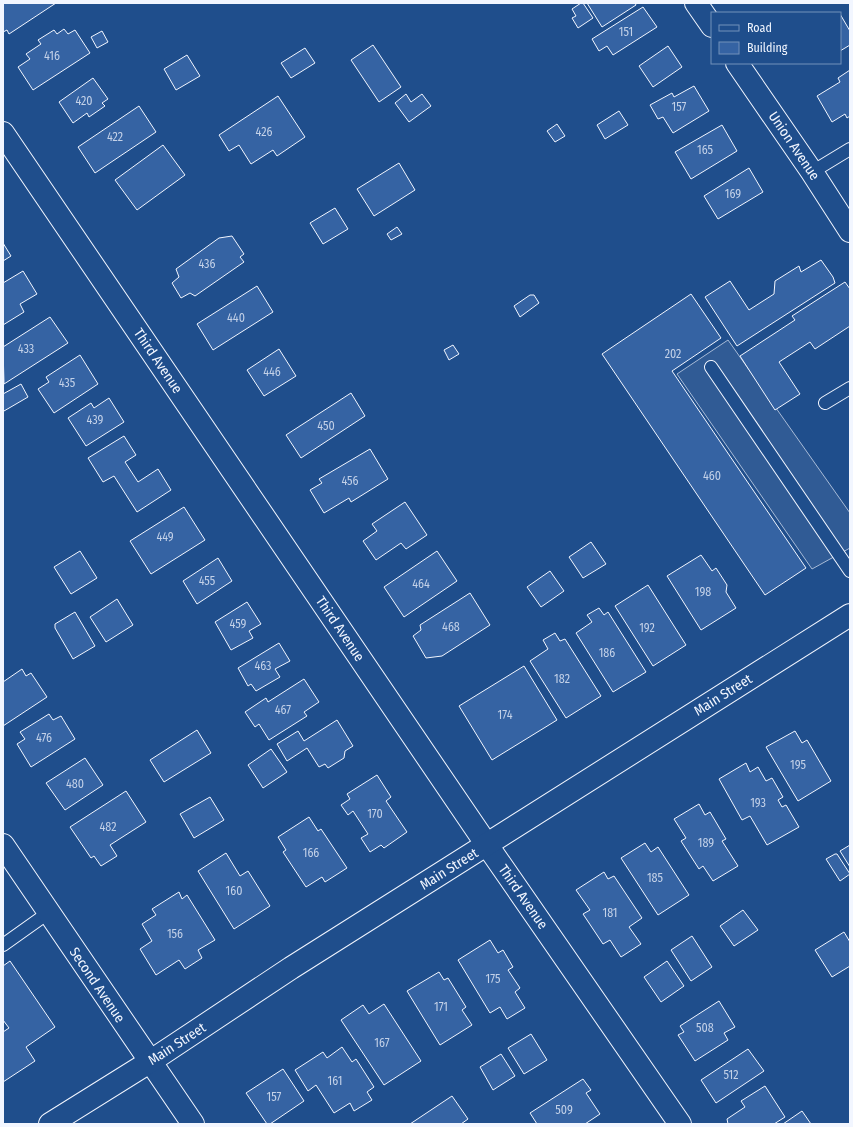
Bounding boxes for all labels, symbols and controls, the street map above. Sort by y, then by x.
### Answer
legend [711,12,841,64]
text: Road [747,21,772,35]
house number: 151 [619,25,633,39]
text: Building [747,41,788,55]
house number: 416 [44,49,60,63]
house number: 420 [75,94,93,108]
house number: 157 [672,100,687,114]
street label: Union Avenue [765,108,823,184]
house number: 426 [256,125,272,139]
house number: 422 [107,130,123,144]
house number: 165 [697,143,714,157]
house number: 169 [725,187,741,201]
house number: 436 [198,257,216,271]
house number: 440 [227,311,245,325]
street label: Third Avenue [130,325,186,397]
house number: 433 [18,342,34,356]
house number: 202 [665,347,681,361]
house number: 446 [263,365,281,379]
house number: 435 [59,376,76,390]
house number: 439 [87,413,104,427]
house number: 450 [317,419,335,433]
house number: 460 [703,469,721,483]
house number: 456 [341,474,359,488]
house number: 449 [156,530,174,544]
house number: 455 [199,574,216,588]
house number: 464 [412,577,430,591]
house number: 198 [695,585,711,599]
street label: Third Avenue [312,593,368,665]
house number: 459 [230,617,247,631]
house number: 468 [442,620,460,634]
house number: 192 [639,621,655,635]
house number: 186 [599,646,615,660]
house number: 463 [254,659,272,673]
street label: Main Street [691,670,756,720]
house number: 182 [554,672,570,686]
house number: 467 [275,703,291,717]
house number: 174 [498,708,513,722]
house number: 476 [36,731,52,745]
house number: 195 [790,758,806,772]
house number: 480 [66,777,84,791]
house number: 193 [750,796,766,810]
house number: 170 [367,807,383,821]
house number: 482 [99,820,117,834]
house number: 189 [698,836,714,850]
street label: Main Street [417,844,482,894]
house number: 166 [303,846,319,860]
street label: Third Avenue [495,862,551,933]
house number: 185 [647,871,664,885]
house number: 160 [226,884,242,898]
house number: 181 [602,906,618,920]
house number: 156 [167,927,183,941]
street label: Second Avenue [66,944,128,1026]
house number: 175 [486,972,501,986]
house number: 171 [434,1000,448,1014]
street label: Main Street [145,1019,209,1069]
house number: 508 [696,1021,714,1035]
house number: 167 [374,1036,390,1050]
house number: 512 [724,1068,738,1082]
house number: 161 [328,1074,342,1088]
house number: 157 [267,1090,282,1104]
house number: 509 [555,1103,573,1117]

